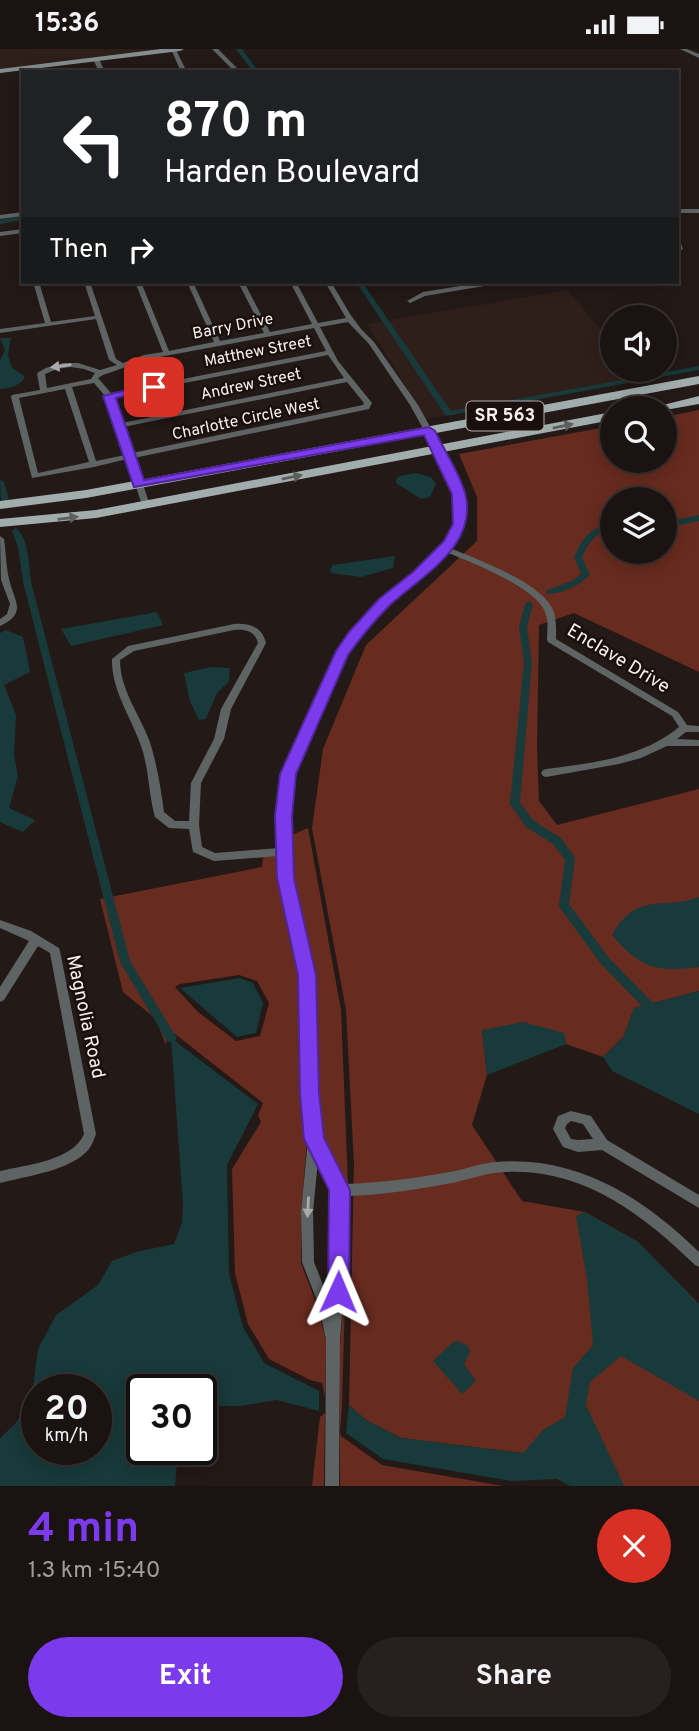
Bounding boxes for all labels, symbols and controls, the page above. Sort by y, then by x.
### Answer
text: 15:36 [35,8,99,41]
text: 870 m [164,93,308,155]
icon: left [49,98,140,189]
text: Harden Boulevard [164,154,420,194]
icon: right [122,231,160,269]
text: Then [49,234,108,267]
map controls [600,305,677,564]
button: sound [600,305,677,382]
street label: Barry Drive [191,309,275,345]
street label: Matthew Street [203,332,313,372]
pin [124,357,184,417]
one-way arrow [50,361,72,372]
street label: Andrew Street [199,365,303,405]
icon: arrive [135,368,173,406]
street label: Charlotte Circle West [170,395,322,445]
button: search [600,396,677,473]
road number: SR 563 [466,401,544,431]
one-way arrow [553,420,575,431]
one-way arrow [281,471,303,482]
button: layers [600,487,677,564]
one-way arrow [57,512,79,523]
street label: Enclave Drive [562,619,674,699]
street label: Magnolia Road [60,953,110,1081]
one-way arrow [302,1196,313,1218]
position arrow [301,1255,375,1329]
speed limit sign: 30 [126,1374,217,1465]
text: 20 [44,1388,89,1432]
text: km/h [45,1425,88,1448]
text: 4 min [28,1504,139,1557]
button: close [597,1509,671,1583]
text: 1.3 km · 15:40 [28,1557,161,1586]
button: Exit [28,1637,343,1717]
button: Share [357,1637,671,1717]

